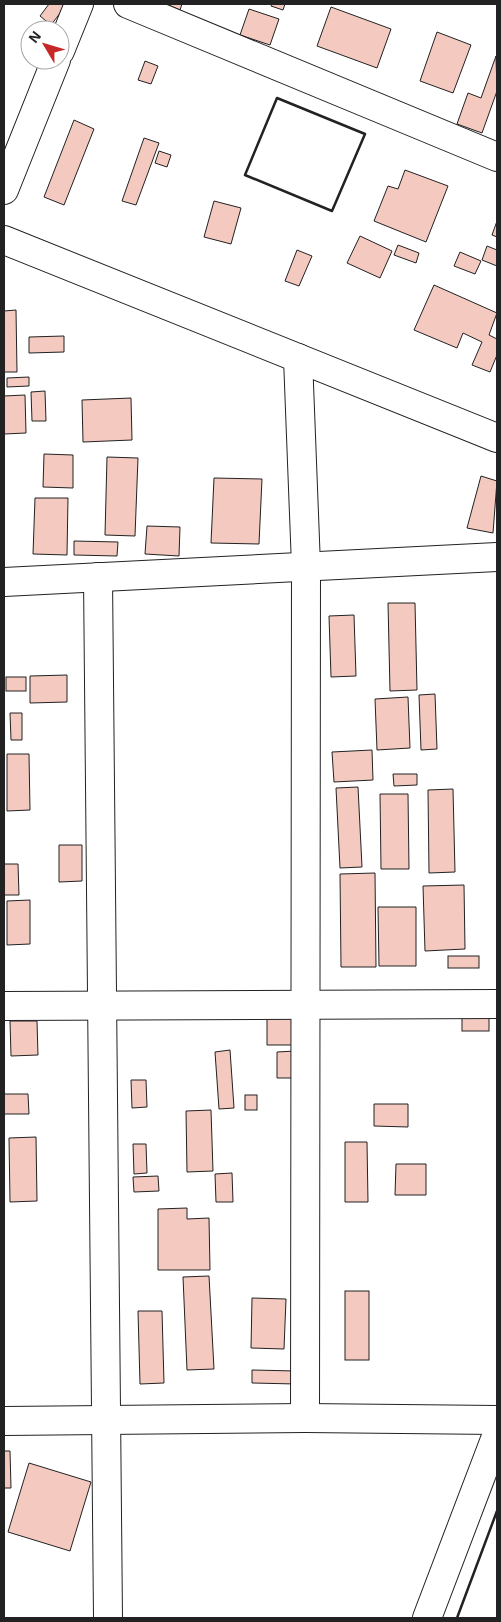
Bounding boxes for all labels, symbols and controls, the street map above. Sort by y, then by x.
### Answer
north arrow [20,20,70,70]
text: N [25,28,44,46]

